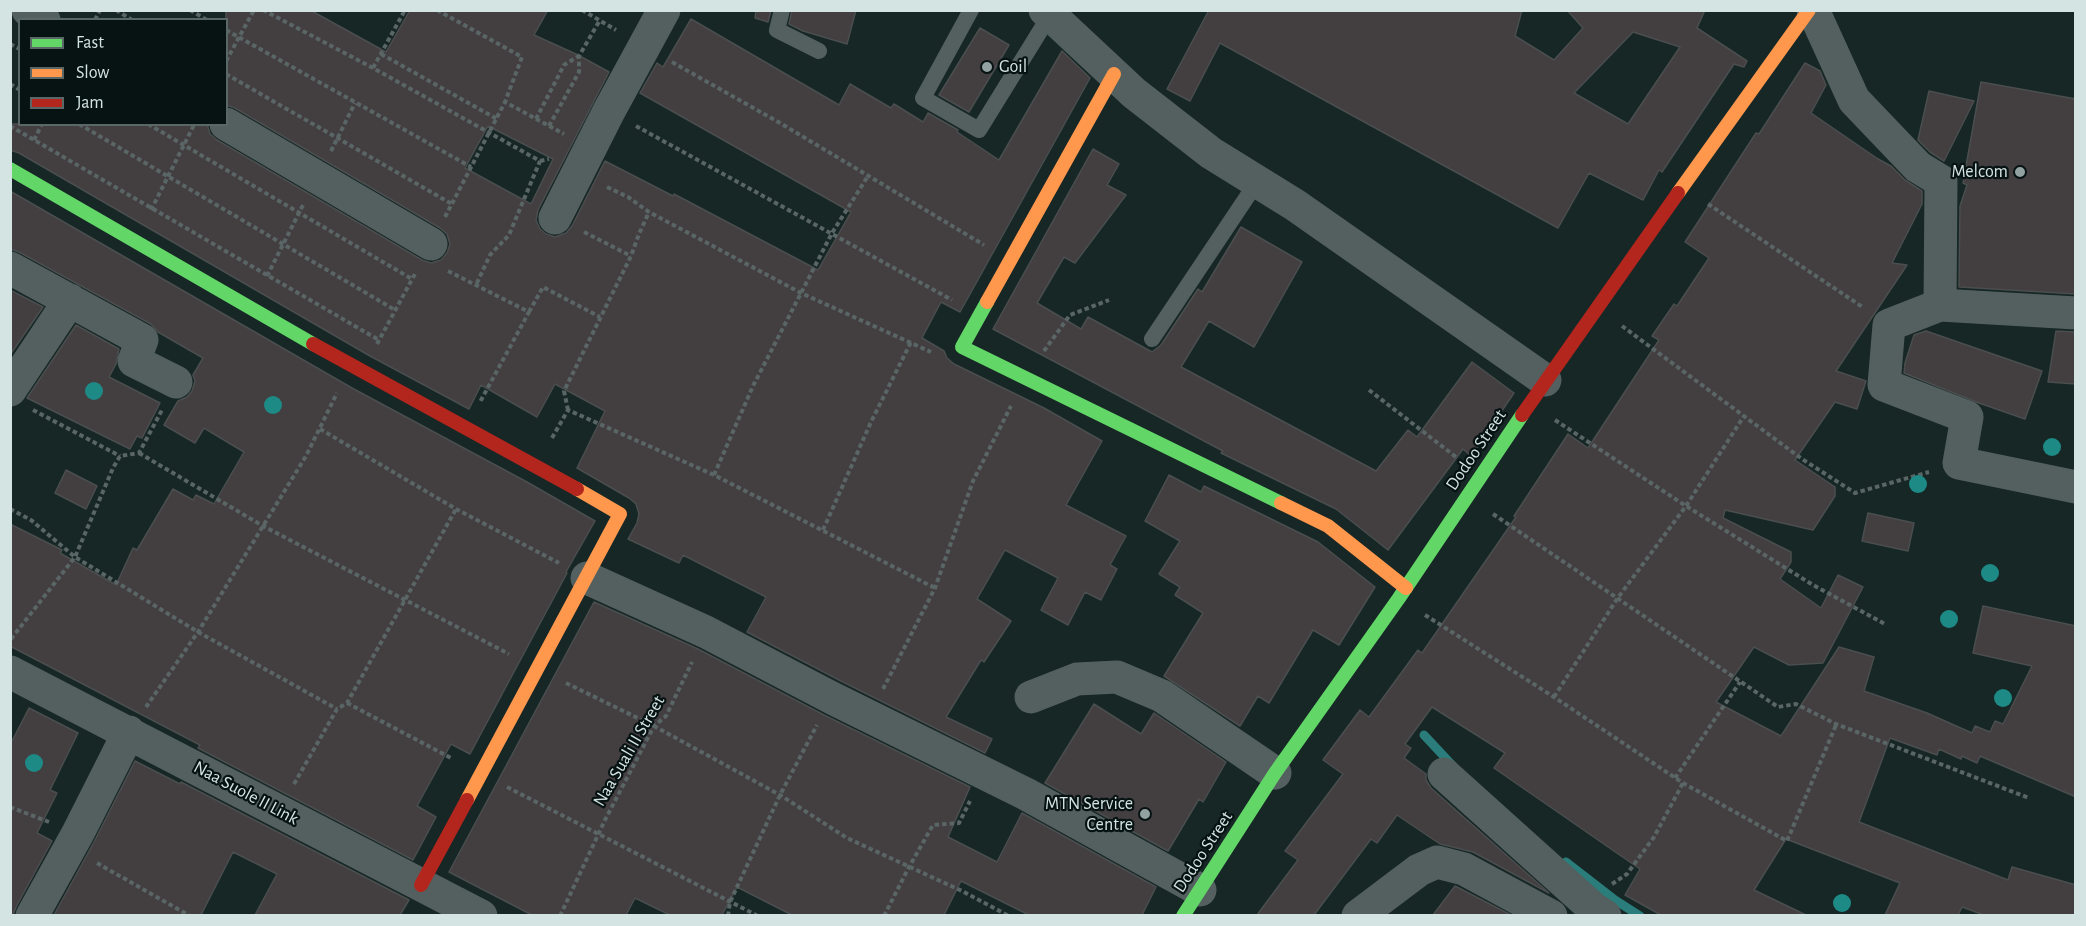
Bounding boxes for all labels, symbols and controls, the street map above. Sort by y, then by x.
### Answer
legend [18,18,228,126]
text: Fast [76,34,104,52]
place label: Goil [999,56,1027,78]
marker: Goil [980,60,994,74]
text: Slow [76,64,109,82]
text: Jam [76,94,104,112]
place label: Melcom [1951,161,2008,183]
marker: Melcom [2013,165,2027,179]
street label: Dodoo Street [1441,405,1511,495]
street label: Naa Suali II Street [589,692,669,810]
street label: Naa Suole II Link [190,756,302,830]
place label: MTN Service Centre [1045,793,1133,836]
marker: MTN Service Centre [1138,807,1152,821]
street label: Dodoo Street [1169,807,1237,897]

